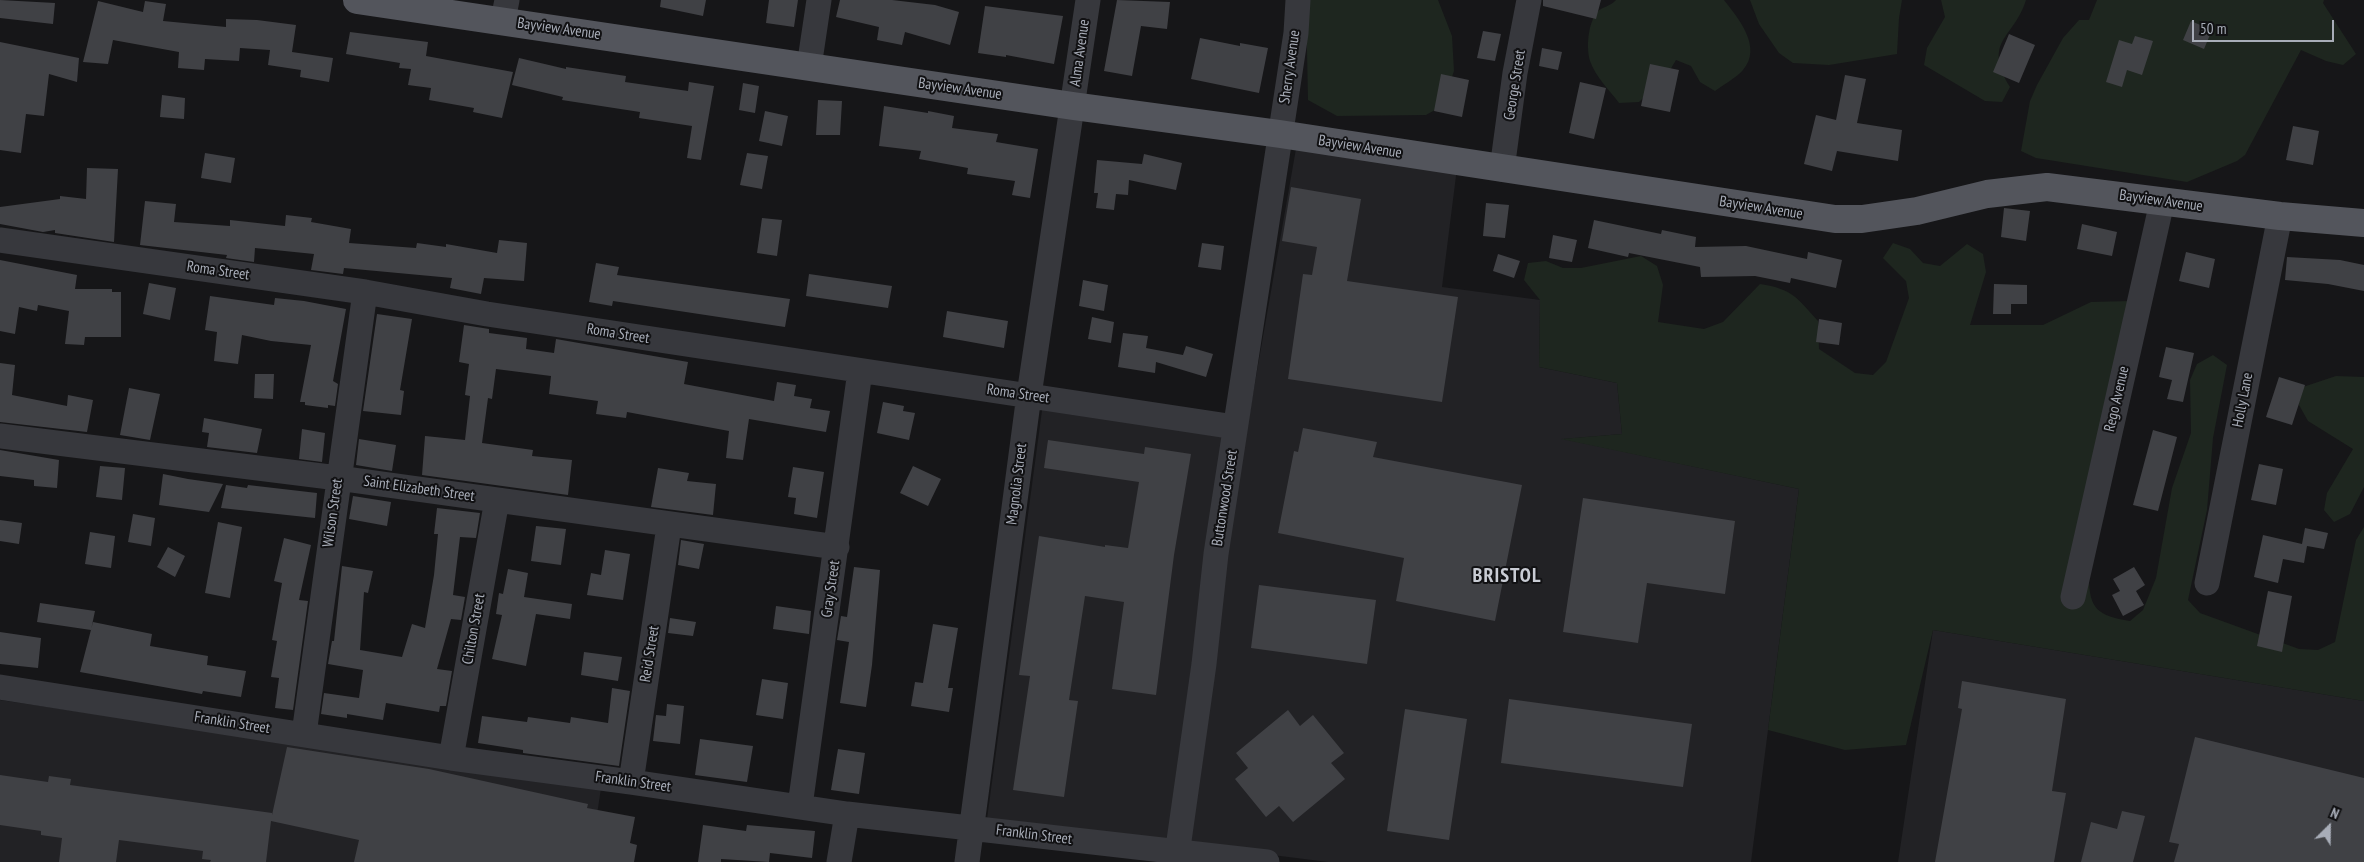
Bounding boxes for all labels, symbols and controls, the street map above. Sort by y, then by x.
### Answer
scale bar [2194,10,2336,42]
street label: Bayview Avenue [516,14,602,44]
street label: Alma Avenue [1066,18,1094,88]
text: 50 m [2200,19,2226,38]
street label: Sherry Avenue [1276,29,1304,105]
street label: George Street [1501,49,1529,121]
street label: Bayview Avenue [917,74,1003,104]
street label: Bayview Avenue [1317,132,1403,162]
street label: Bayview Avenue [2118,186,2204,216]
street label: Bayview Avenue [1718,193,1804,223]
street label: Roma Street [186,258,250,284]
street label: Roma Street [585,320,651,348]
street label: Rego Avenue [2101,364,2133,434]
street label: Holly Lane [2229,371,2257,429]
street label: Roma Street [986,381,1050,407]
street label: Magnolia Street [1003,442,1031,526]
street label: Buttonwood Street [1209,449,1241,547]
street label: Saint Elizabeth Street [362,472,476,506]
street label: Wilson Street [319,477,347,549]
street label: Gray Street [818,559,844,619]
district label: BRISTOL [1472,564,1542,588]
street label: Chilton Street [459,592,489,666]
street label: Reid Street [637,625,663,683]
street label: Franklin Street [193,708,271,738]
street label: Franklin Street [594,768,672,796]
north arrow [2304,802,2354,852]
text: N [2328,803,2342,823]
street label: Franklin Street [995,821,1073,849]

